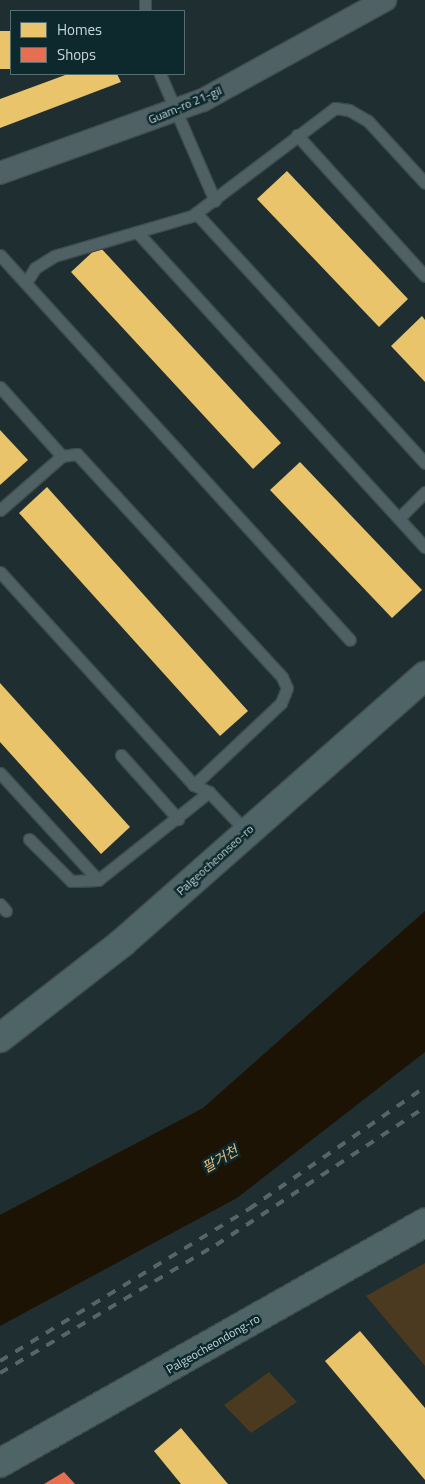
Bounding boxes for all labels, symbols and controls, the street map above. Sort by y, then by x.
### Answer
legend [10,10,185,75]
text: Homes [57,18,102,41]
text: Shops [57,43,96,66]
street label: Guam-ro 21-gil [146,83,224,127]
street label: Palgeocheonseo-ro [174,822,256,898]
water label: 팔거천 [199,1142,241,1176]
street label: Palgeocheondong-ro [164,1311,262,1377]

